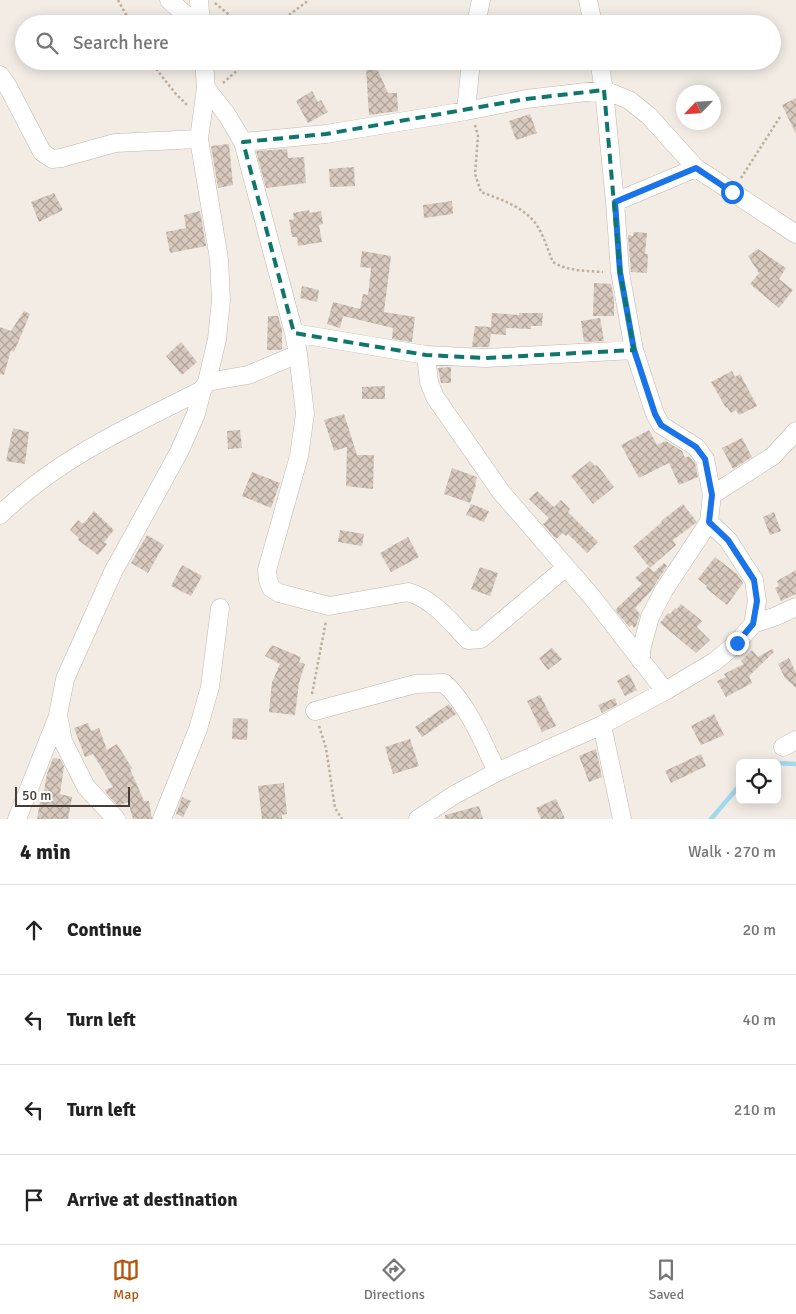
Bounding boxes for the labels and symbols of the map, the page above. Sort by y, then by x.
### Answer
north arrow [676,85,721,130]
route start [721,181,744,204]
route end [726,632,749,655]
scale bar [15,784,130,807]

